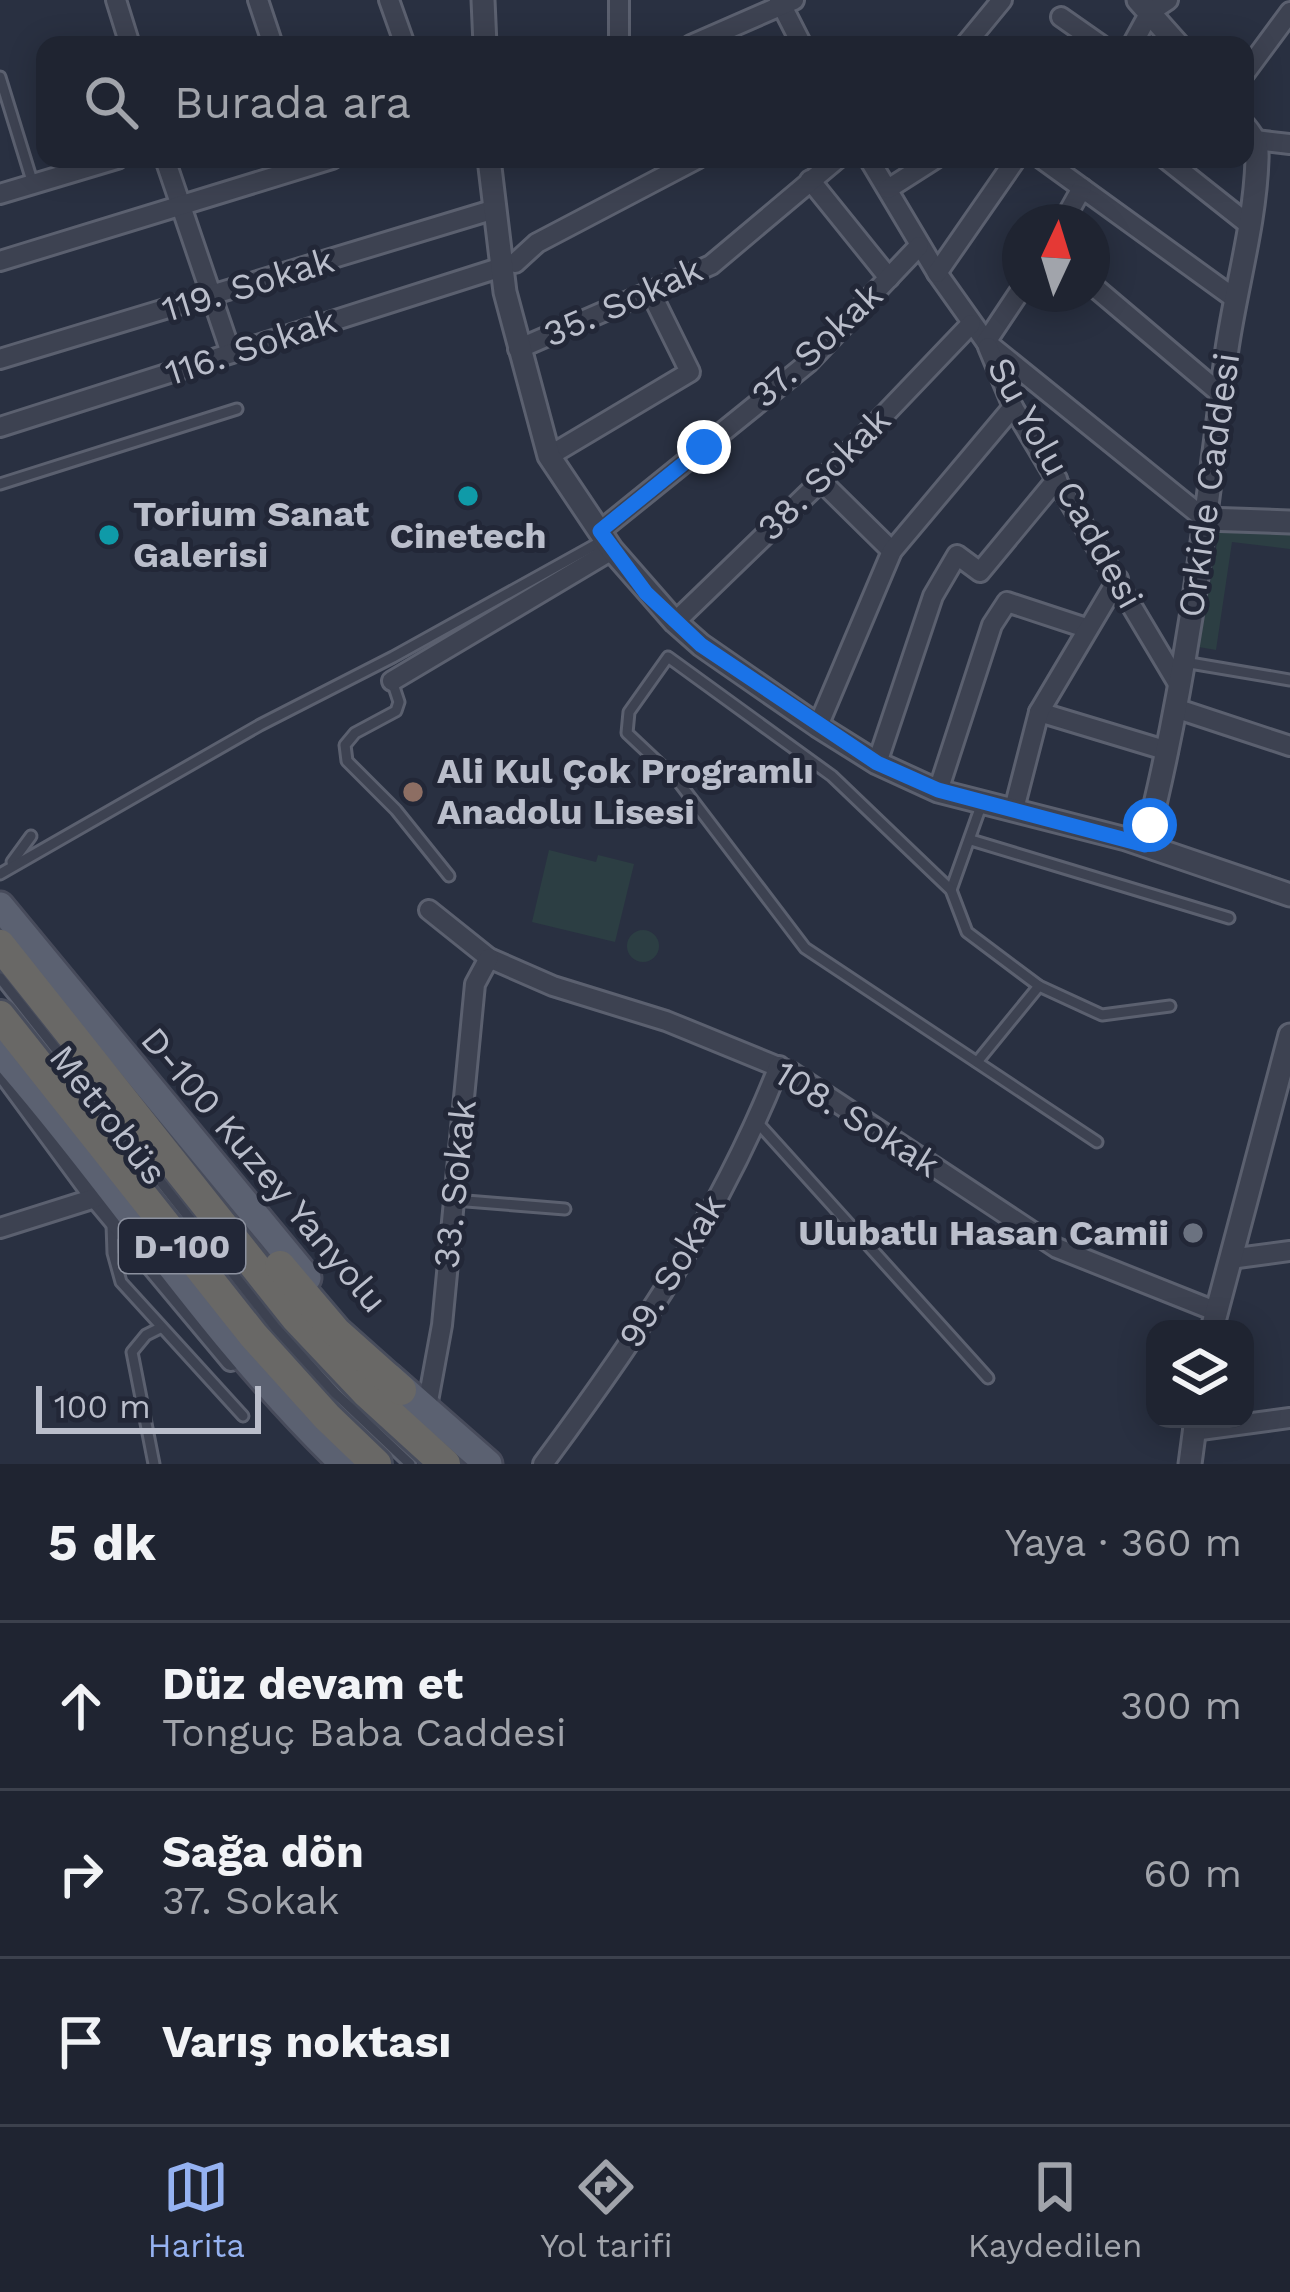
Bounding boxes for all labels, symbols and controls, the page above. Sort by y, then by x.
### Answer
search box [36,36,1254,168]
icon: search [78,69,144,135]
text: Burada ara [174,76,411,129]
north arrow [1002,204,1110,312]
street label: 119. Sokak [157,239,339,331]
street label: 35. Sokak [537,248,709,356]
street label: 37. Sokak [743,274,891,416]
street label: 116. Sokak [160,300,342,394]
street label: Su Yolu Caddesi [979,350,1151,616]
street label: Orkide Caddesi [1170,350,1248,620]
street label: 38. Sokak [749,399,899,549]
route end [677,420,731,474]
marker: Cinetech [455,483,481,509]
place label: Torium Sanat Galerisi [133,493,370,576]
place label: Cinetech [389,515,547,557]
marker: Torium Sanat Galerisi [96,522,122,548]
place label: Ali Kul Çok Programlı Anadolu Lisesi [437,750,814,833]
marker: Ali Kul Çok Programlı Anadolu Lisesi [400,779,426,805]
route start [1123,798,1177,852]
street label: D-100 Kuzey Yanyolu [131,1018,397,1322]
street label: Metrobüs [41,1037,175,1193]
street label: 108. Sokak [767,1052,947,1186]
street label: 33. Sokak [425,1098,485,1270]
street label: 99. Sokak [610,1187,734,1355]
place label: Ulubatlı Hasan Camii [798,1212,1169,1254]
road number: D-100 [119,1219,245,1273]
marker: Ulubatlı Hasan Camii [1180,1220,1206,1246]
map controls [1146,1320,1254,1428]
button: layers [1146,1320,1254,1428]
scale bar [36,1380,261,1433]
text: 100 m [54,1387,151,1426]
text: 5 dk [48,1513,156,1572]
text: Yaya · 360 m [1005,1520,1242,1565]
text: Düz devam et [162,1657,463,1710]
icon: ahead [48,1673,114,1739]
text: 300 m [1120,1683,1242,1728]
text: Tonguç Baba Caddesi [162,1710,566,1755]
text: Sağa dön [162,1825,364,1878]
icon: right [48,1841,114,1907]
text: 60 m [1144,1851,1242,1896]
text: 37. Sokak [162,1878,339,1923]
icon: arrive [48,2009,114,2075]
text: Varış noktası [162,2015,451,2068]
tab: Harita [148,2154,245,2265]
tab: Yol tarifi [540,2154,673,2265]
tab: Kaydedilen [968,2154,1142,2265]

